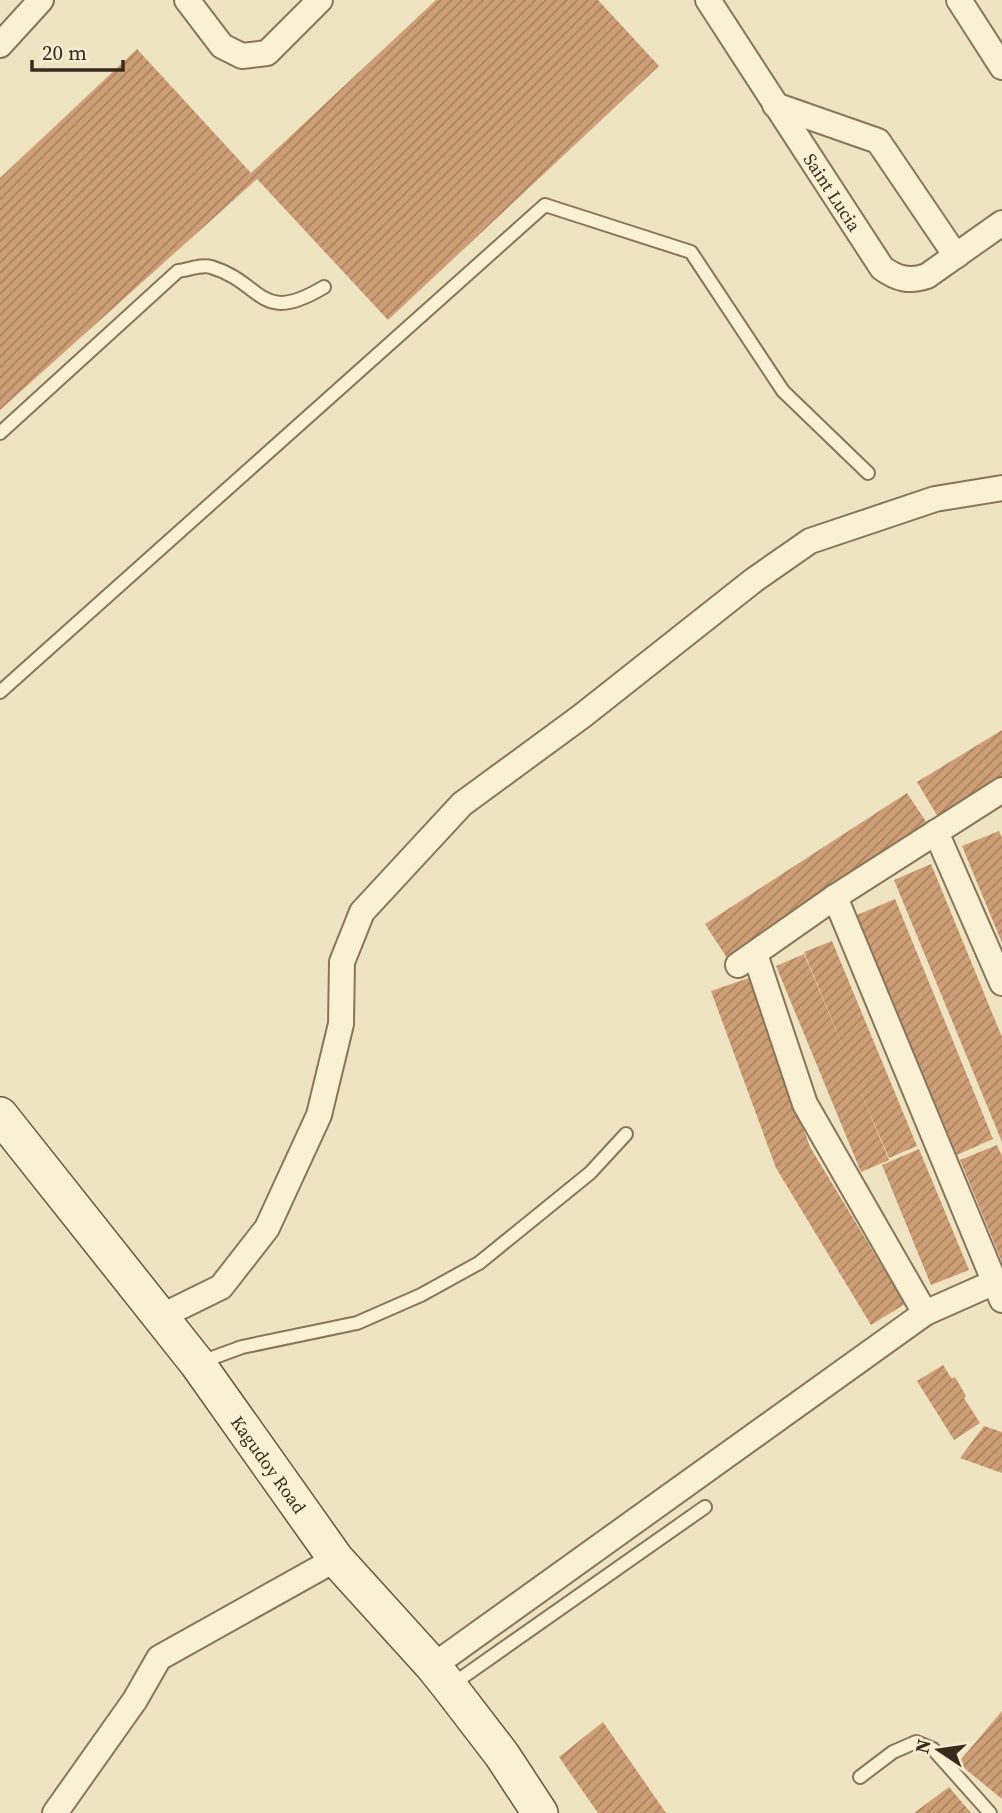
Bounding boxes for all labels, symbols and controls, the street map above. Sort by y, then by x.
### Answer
scale bar [32,28,122,72]
text: 20 m [42,38,87,67]
street label: Saint Lucia [798,148,868,237]
street label: Kagudoy Road [226,1410,312,1518]
north arrow [904,1715,974,1785]
text: N [908,1736,937,1756]

